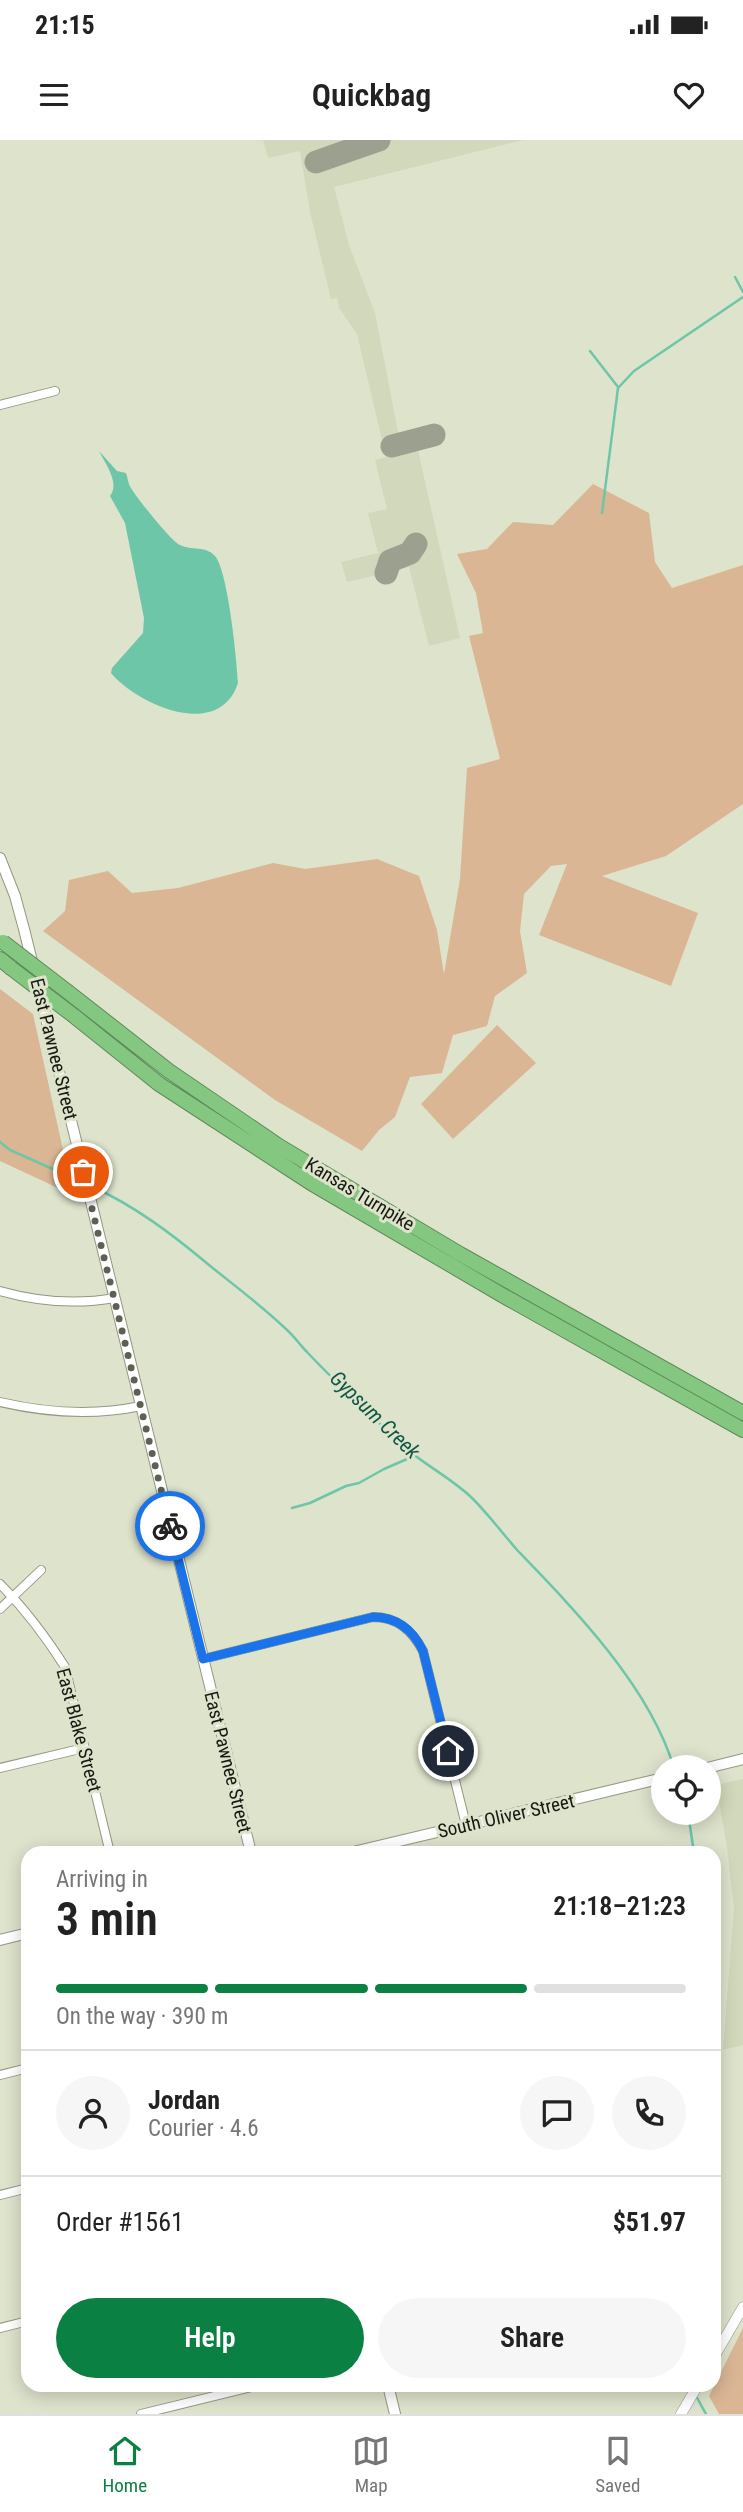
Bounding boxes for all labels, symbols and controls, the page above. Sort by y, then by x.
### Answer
text: 21:15 [35,10,95,40]
icon: menu [35,76,73,114]
text: Quickbag [312,76,431,114]
icon: heart [670,76,708,114]
street label: East Pawnee Street [25,976,83,1122]
pin [53,1142,113,1202]
street label: Kansas Turnpike [301,1152,419,1236]
icon: bag [64,1153,102,1191]
water label: Gypsum Creek [325,1366,426,1464]
courier [135,1491,205,1561]
icon: bike [151,1507,189,1545]
street label: East Blake Street [51,1666,107,1794]
street label: East Pawnee Street [199,1689,257,1835]
pin [418,1721,478,1781]
icon: home [429,1732,467,1770]
map controls [651,1755,721,1825]
button: locate [651,1755,721,1825]
street label: South Oliver Street [435,1789,577,1843]
text: Arriving in [56,1866,148,1893]
text: 21:18–21:23 [553,1891,686,1921]
text: 3 min [56,1892,158,1946]
text: On the way · 390 m [56,2003,228,2030]
button: person [56,2076,130,2150]
button: chat [520,2076,594,2150]
button: phone [612,2076,686,2150]
text: Jordan [148,2085,220,2115]
text: Courier · 4.6 [148,2115,259,2142]
text: Order #1561 [56,2207,184,2237]
text: $51.97 [613,2207,686,2237]
button: Help [56,2298,364,2378]
button: Share [378,2298,686,2378]
tab: Home [103,2432,147,2497]
tab: Map [352,2432,390,2497]
tab: Saved [595,2432,640,2497]

